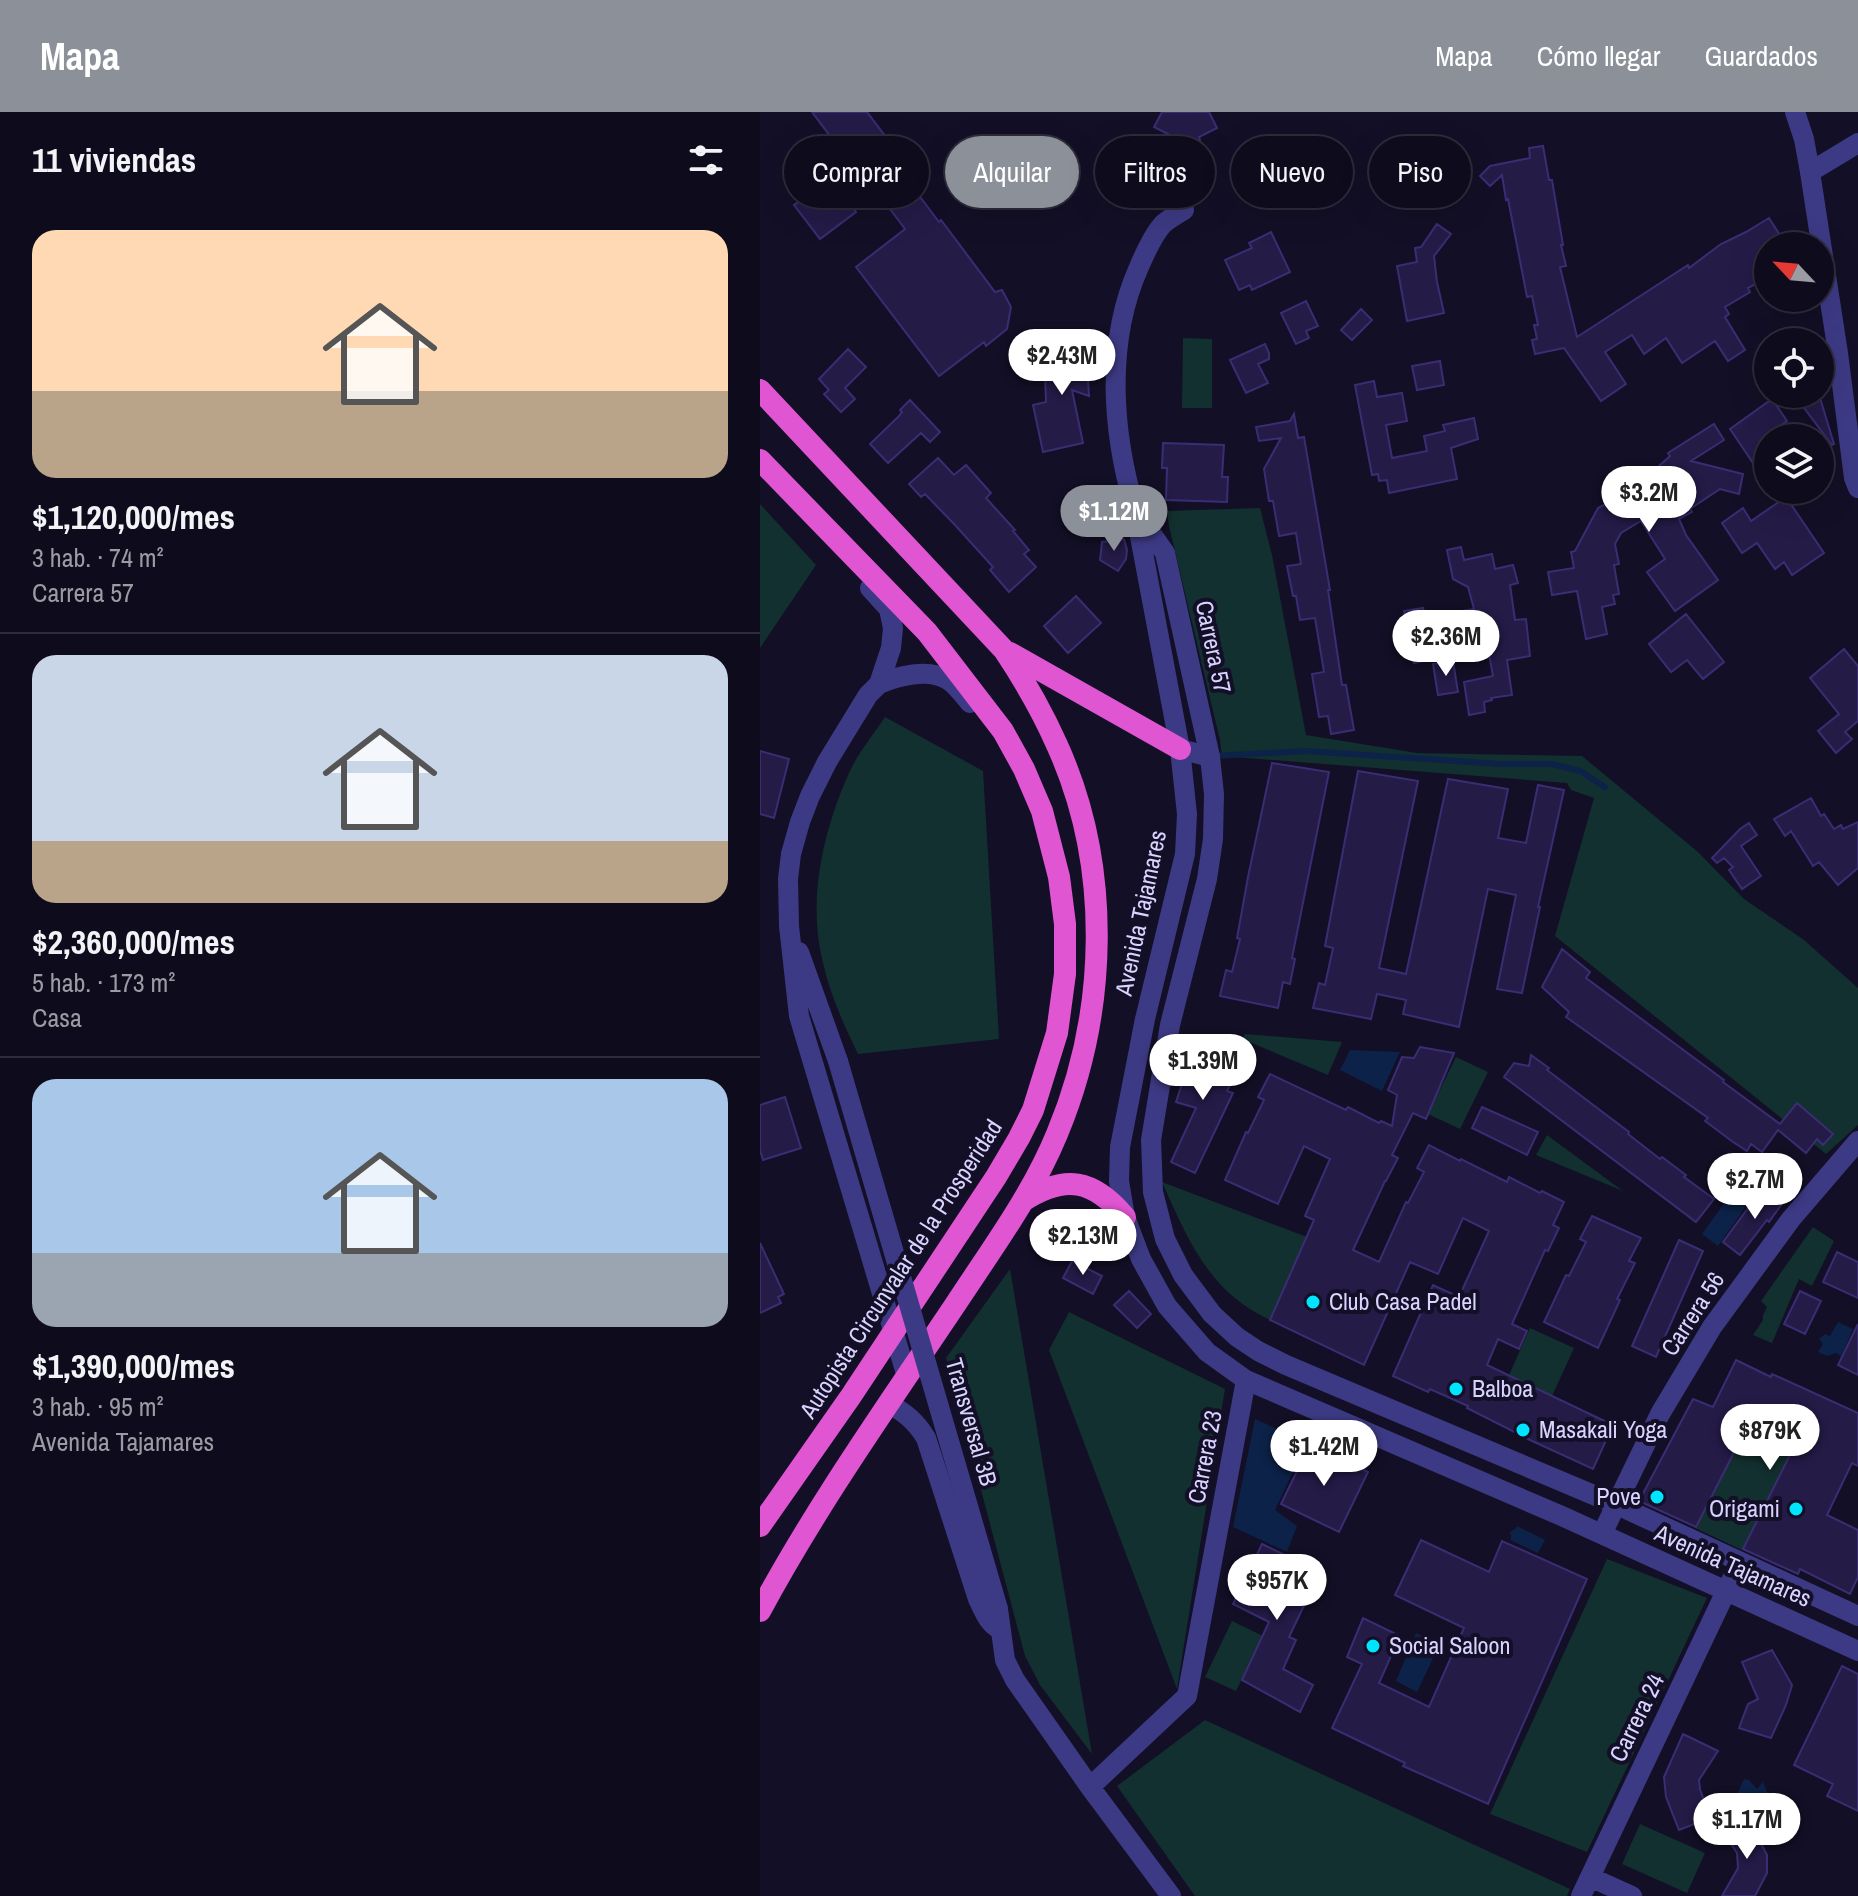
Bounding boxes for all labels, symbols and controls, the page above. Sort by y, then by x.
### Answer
text: Mapa [40,31,120,82]
text: Mapa [1435,37,1493,75]
text: Cómo llegar [1537,37,1660,75]
text: Guardados [1704,37,1818,75]
chip: Comprar [784,136,929,208]
chip: Alquilar [945,136,1079,208]
chip: Filtros [1095,136,1215,208]
chip: Nuevo [1231,136,1353,208]
chip: Piso [1369,136,1471,208]
text: 11 viviendas [32,137,196,183]
icon: filters [684,138,728,182]
north arrow [1754,232,1834,312]
map controls [1754,232,1834,504]
icon: home [308,282,452,426]
button: locate [1754,328,1834,408]
pin: $2.43M [997,329,1127,397]
text: $2.43M [1026,337,1098,372]
button: layers [1754,424,1834,504]
pin: $3.2M [1593,466,1705,534]
text: $3.2M [1619,474,1679,509]
pin: $1.12M [1049,485,1179,553]
text: $1.12M [1078,493,1150,528]
text: $1,120,000/mes [32,494,235,540]
text: 3 hab. · 74 m² [32,540,164,575]
text: Carrera 57 [32,575,134,610]
street label: Carrera 57 [1189,597,1239,696]
pin: $2.36M [1381,610,1511,678]
text: $2.36M [1410,618,1482,653]
icon: home [308,707,452,851]
street label: Avenida Tajamares [1107,827,1173,999]
text: $2,360,000/mes [32,919,235,965]
text: 5 hab. · 173 m² [32,965,175,1000]
text: Casa [32,1000,82,1035]
pin: $1.39M [1138,1034,1268,1102]
text: $1.39M [1167,1042,1239,1077]
street label: Autopista Circunvalar de la Prosperidad [791,1113,1009,1425]
icon: home [308,1131,452,1275]
pin: $2.7M [1699,1153,1811,1221]
text: $2.7M [1725,1161,1785,1196]
pin: $2.13M [1018,1209,1148,1277]
text: $2.13M [1047,1217,1119,1252]
street label: Carrera 56 [1653,1265,1731,1362]
place label: Club Casa Padel [1329,1285,1477,1317]
marker: Club Casa Padel [1304,1293,1322,1311]
text: $1,390,000/mes [32,1343,235,1389]
street label: Transversal 3B [938,1354,1005,1489]
place label: Balboa [1472,1372,1533,1404]
marker: Balboa [1447,1380,1465,1398]
text: 3 hab. · 95 m² [32,1389,164,1424]
pin: $879K [1714,1404,1826,1472]
street label: Carrera 23 [1179,1408,1229,1506]
text: $879K [1739,1412,1801,1447]
place label: Masakali Yoga [1539,1413,1667,1445]
pin: $1.42M [1259,1420,1389,1488]
marker: Masakali Yoga [1514,1421,1532,1439]
text: Avenida Tajamares [32,1424,214,1459]
text: $1.42M [1288,1428,1360,1463]
place label: Pove [1596,1480,1641,1512]
marker: Pove [1648,1488,1666,1506]
place label: Origami [1709,1492,1780,1524]
marker: Origami [1787,1500,1805,1518]
street label: Avenida Tajamares [1649,1516,1817,1614]
pin: $957K [1221,1554,1333,1622]
text: $957K [1246,1562,1308,1597]
place label: Social Saloon [1389,1629,1510,1661]
marker: Social Saloon [1364,1637,1382,1655]
street label: Carrera 24 [1601,1668,1671,1767]
pin: $1.17M [1682,1793,1812,1861]
text: $1.17M [1711,1801,1783,1836]

